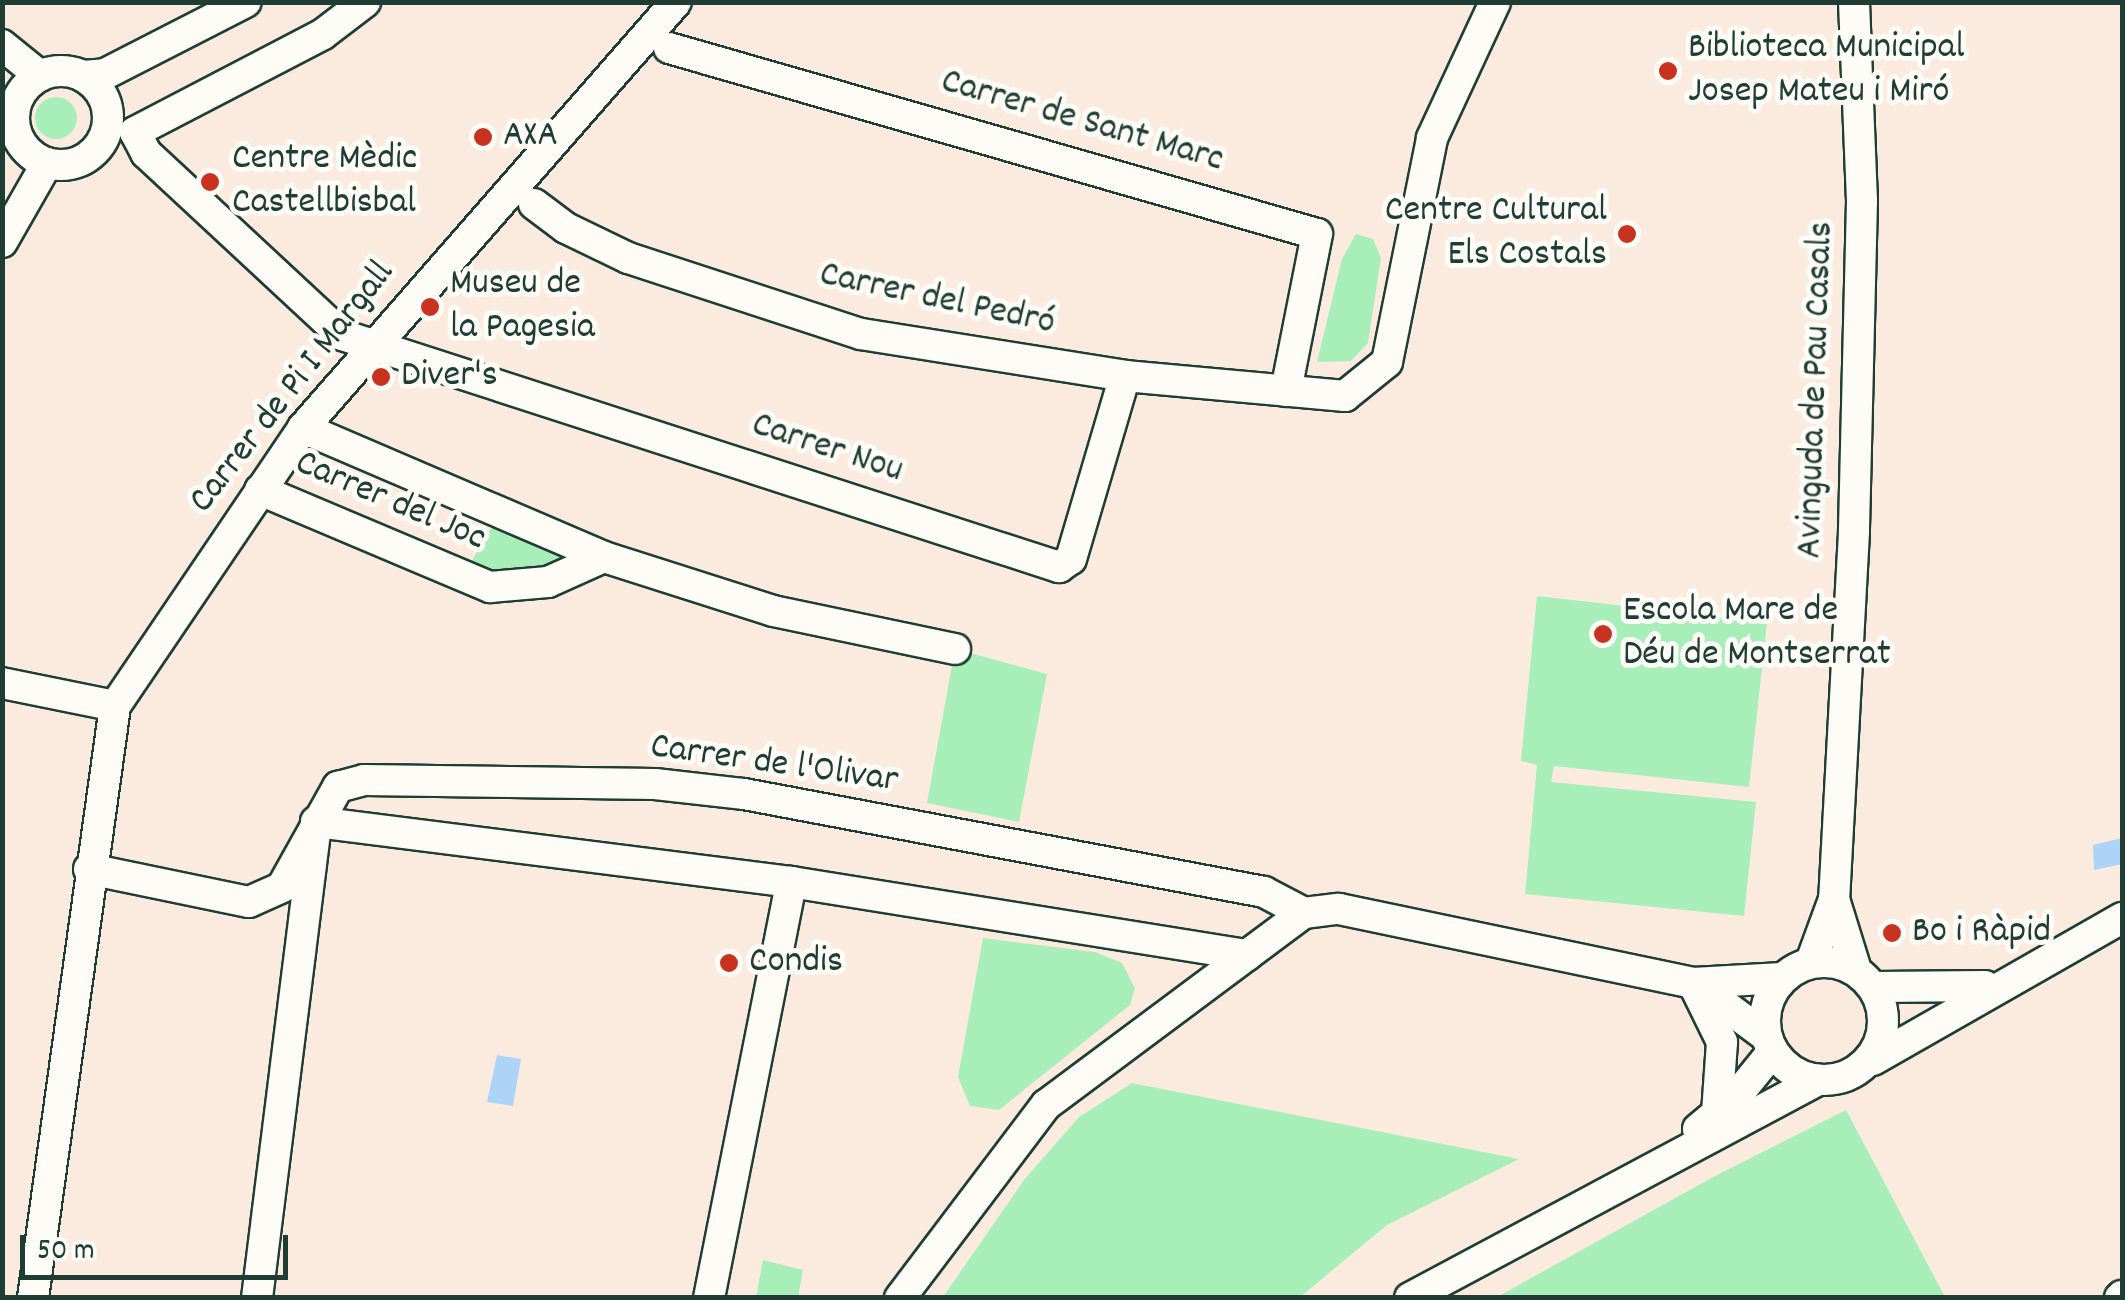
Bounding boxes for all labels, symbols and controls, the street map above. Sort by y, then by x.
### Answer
place label: Biblioteca Municipal Josep Mateu i Miró [1688,26,1965,115]
street label: Carrer de Sant Marc [935,60,1229,184]
marker: Biblioteca Municipal Josep Mateu i Miró [1657,60,1679,82]
place label: AXA [503,114,558,160]
marker: AXA [472,126,494,148]
place label: Centre Mèdic Castellbisbal [232,137,417,226]
marker: Centre Mèdic Castellbisbal [197,169,223,195]
place label: Centre Cultural Els Costals [1385,189,1607,278]
street label: Avinguda de Pau Casals [1788,221,1846,559]
marker: Centre Cultural Els Costals [1616,223,1638,245]
street label: Carrer de Pi I Margall [180,253,406,523]
street label: Carrer del Pedró [815,253,1059,347]
place label: Museu de la Pagesia [450,262,595,352]
marker: Museu de la Pagesia [419,296,441,318]
place label: Diver's [401,354,498,400]
marker: Diver's [370,366,392,388]
street label: Carrer Nou [746,403,908,495]
street label: Carrer del Joc [288,441,492,563]
place label: Escola Mare de Déu de Montserrat [1623,589,1891,678]
marker: Escola Mare de Déu de Montserrat [1592,623,1614,645]
street label: Carrer de l'Olivar [647,725,901,805]
place label: Bo i Ràpid [1912,910,2051,956]
marker: Bo i Ràpid [1881,922,1903,944]
place label: Condis [749,940,843,986]
marker: Condis [718,952,740,974]
scale bar [25,1215,292,1277]
text: 50 m [37,1231,95,1274]

